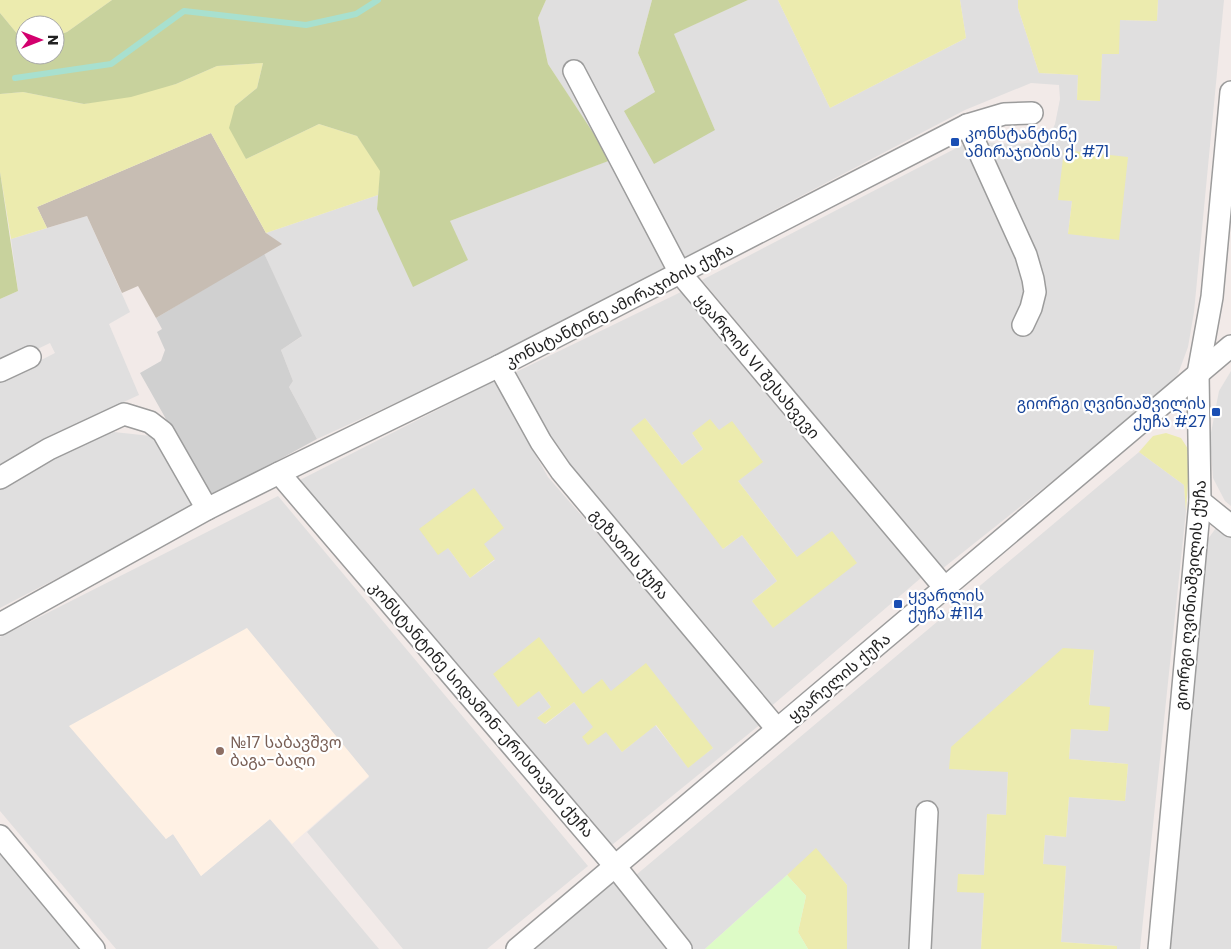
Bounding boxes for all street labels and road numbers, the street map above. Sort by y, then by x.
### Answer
street label: კონსტანტინე ამირაჯიბის ქუჩა [501,238,738,373]
street label: ყვარლის VI შესახვევი [690,289,825,444]
street label: გიორგი ღვინიაშვილის ქუჩა [1169,479,1212,711]
street label: გეზათის ქუჩა [585,504,675,605]
street label: კონსტანტინე სიდამონ-ერისთავის ქუჩა [364,576,599,842]
street label: ყვარელის ქუჩა [783,628,895,727]

